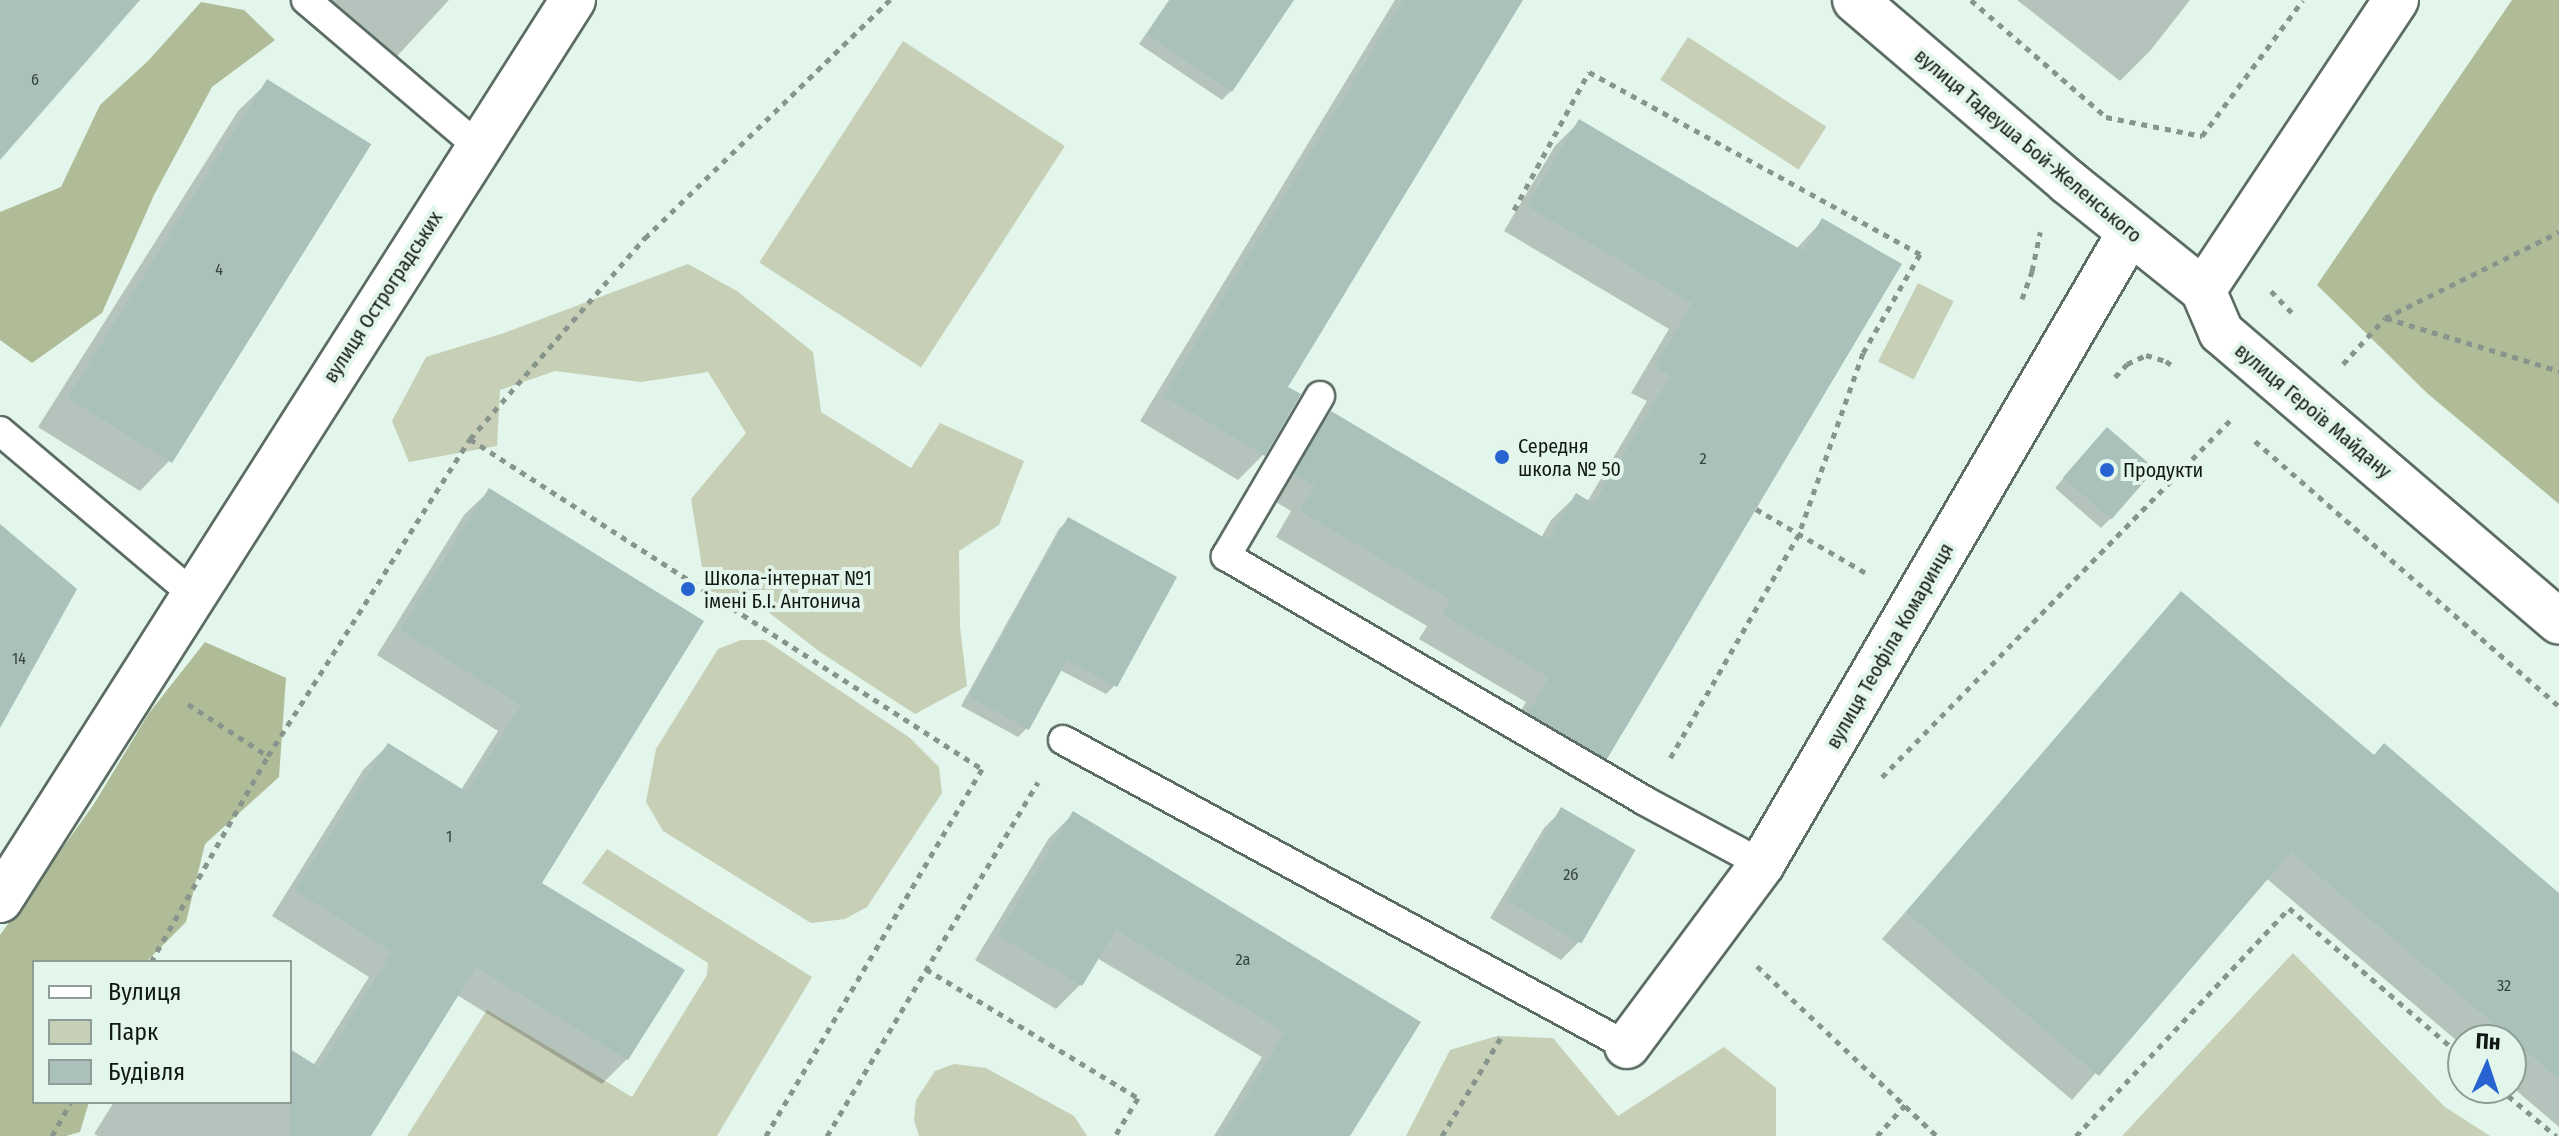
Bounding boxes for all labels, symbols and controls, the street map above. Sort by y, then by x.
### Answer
street label: вулиця Тадеуша Бой-Желенського [1910,44,2146,248]
house number: 6 [31,70,39,90]
street label: вулиця Остроградських [319,207,447,387]
house number: 4 [215,260,223,280]
street label: вулиця Героїв Майдану [2230,339,2396,483]
place label: Середня школа № 50 [1518,434,1621,481]
marker: Середня школа № 50 [1493,448,1511,466]
house number: 2 [1699,449,1707,469]
place label: Продукти [2123,458,2203,482]
marker: Продукти [2098,461,2116,479]
street label: вулиця Теофіла Комаринця [1821,539,1959,753]
place label: Школа-інтернат №1 імені Б.І. Антонича [704,566,872,613]
marker: Школа-інтернат №1 імені Б.І. Антонича [679,580,697,598]
house number: 14 [12,649,26,669]
house number: 1 [446,827,452,847]
house number: 2б [1563,865,1579,885]
house number: 2а [1236,950,1250,970]
legend [32,960,292,1104]
house number: 32 [2497,976,2511,996]
text: Вулиця [108,978,181,1006]
text: Парк [108,1018,158,1046]
north arrow [2447,1024,2527,1104]
text: Пн [2475,1027,2501,1056]
text: Будівля [108,1058,185,1086]

